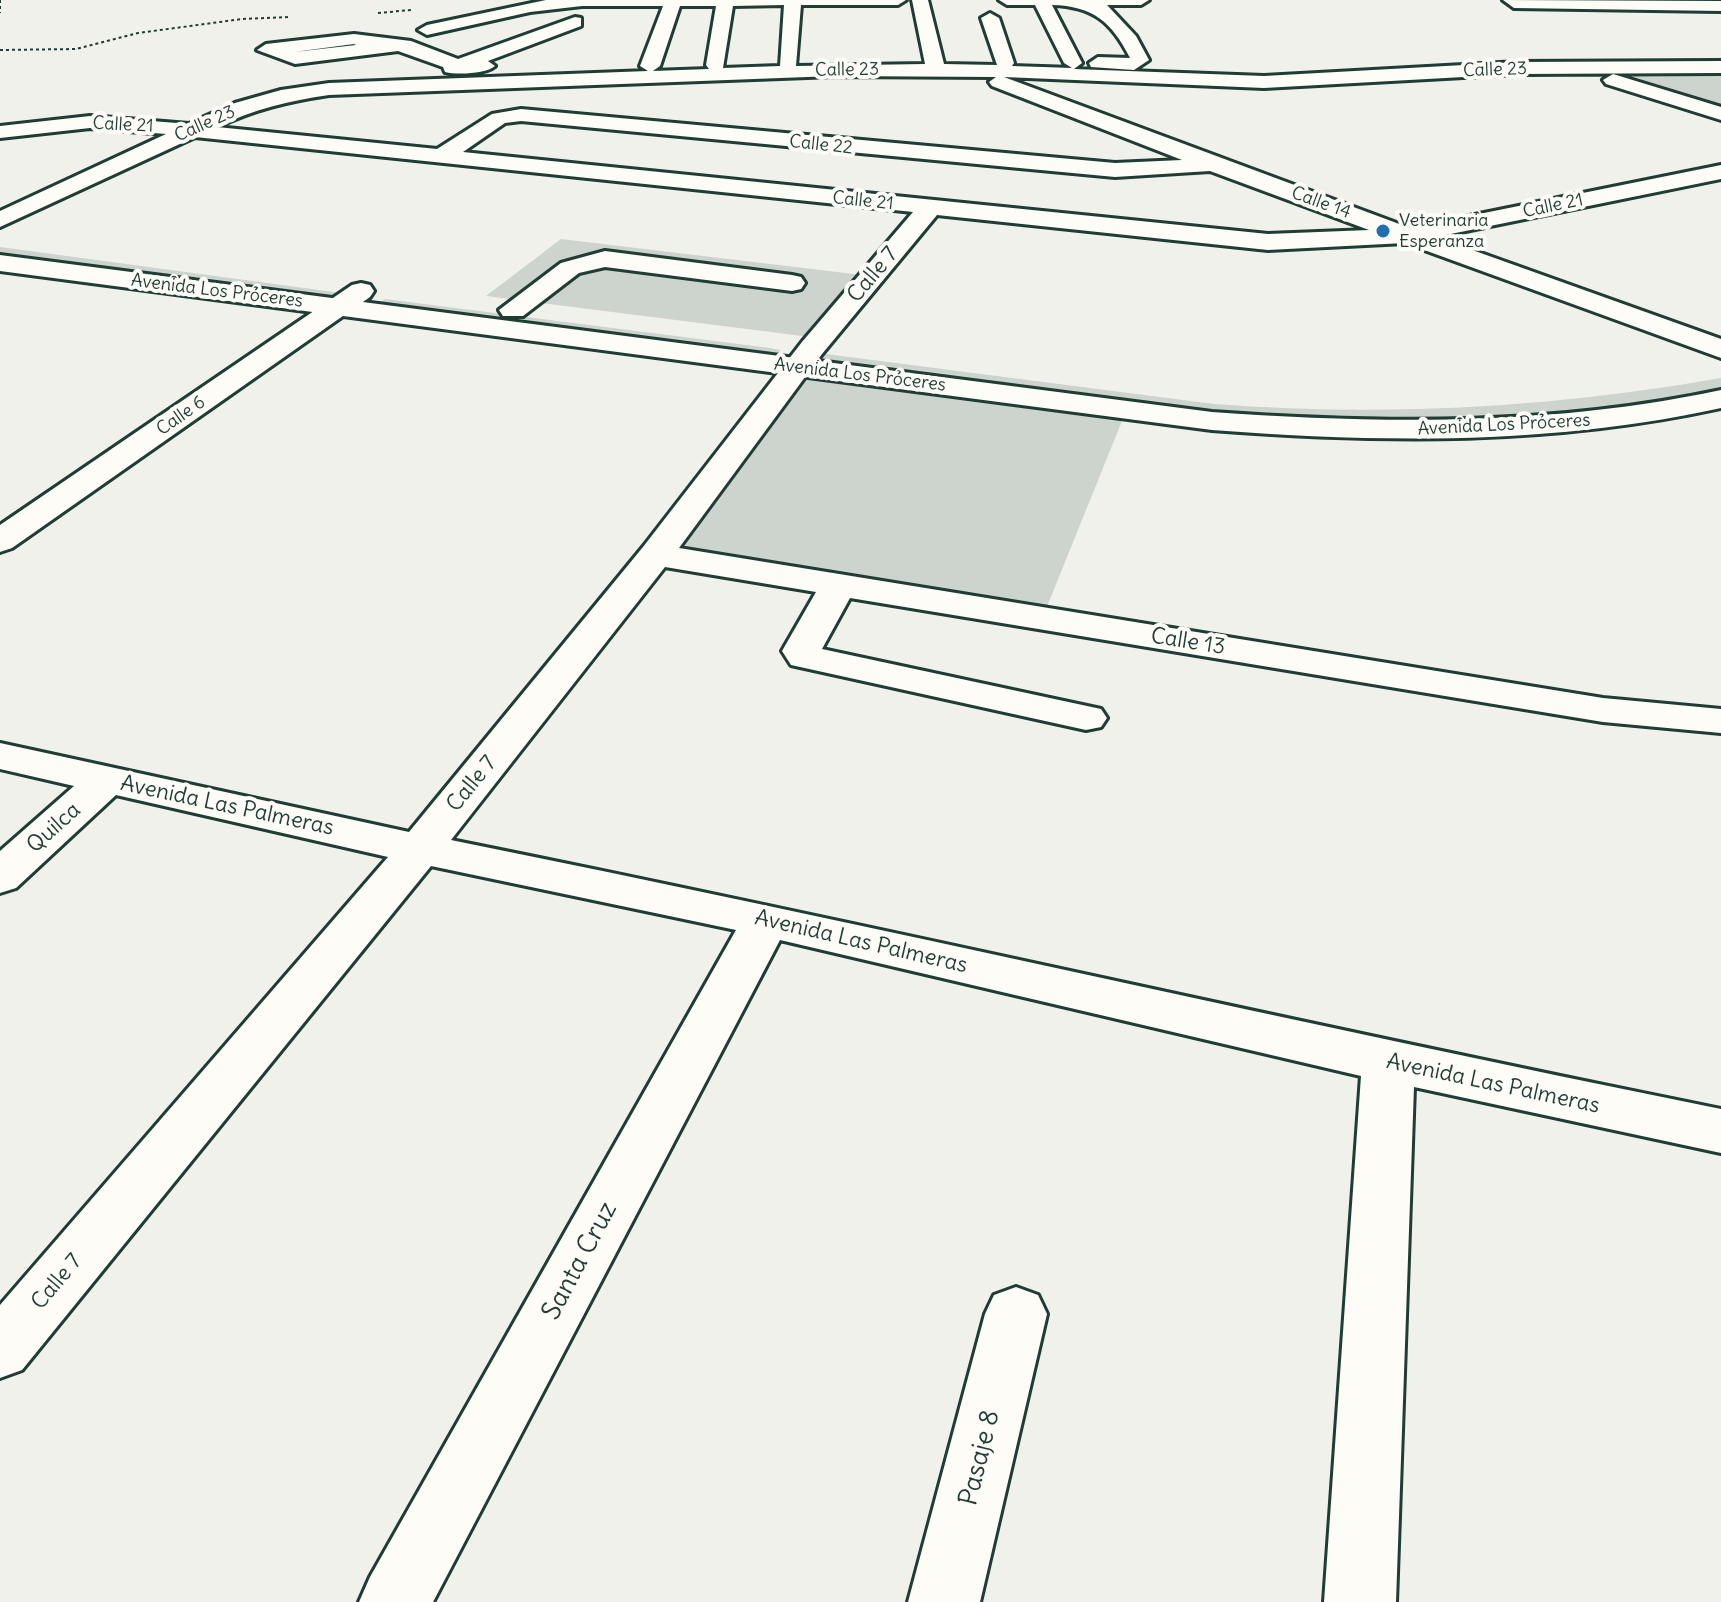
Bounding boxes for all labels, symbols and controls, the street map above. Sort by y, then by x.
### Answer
street label: Calle 23 [1463,58,1527,82]
street label: Calle 23 [815,59,879,81]
street label: Calle 23 [171,101,239,147]
street label: Calle 21 [92,113,154,137]
street label: Calle 22 [788,131,854,159]
street label: Calle 14 [1288,182,1354,224]
street label: Calle 21 [832,187,894,215]
street label: Calle 21 [1521,189,1585,223]
place label: Veterinaria Esperanza [1399,210,1489,252]
marker: Veterinaria Esperanza [1374,222,1392,240]
street label: Calle 7 [842,242,904,308]
street label: Avenida Los Próceres [130,270,304,312]
street label: Avenida Los Próceres [773,354,947,396]
street label: Calle 6 [153,392,209,440]
street label: Avenida Los Próceres [1417,410,1591,440]
street label: Calle 13 [1149,623,1227,661]
street label: Calle 7 [441,751,503,817]
street label: Avenida Las Palmeras [118,771,336,841]
street label: Quilca [22,797,86,859]
street label: Avenida Las Palmeras [752,905,970,979]
street label: Avenida Las Palmeras [1384,1049,1602,1119]
street label: Santa Cruz [536,1197,624,1325]
street label: Calle 7 [26,1249,88,1315]
street label: Pasaje 8 [953,1407,1007,1509]

